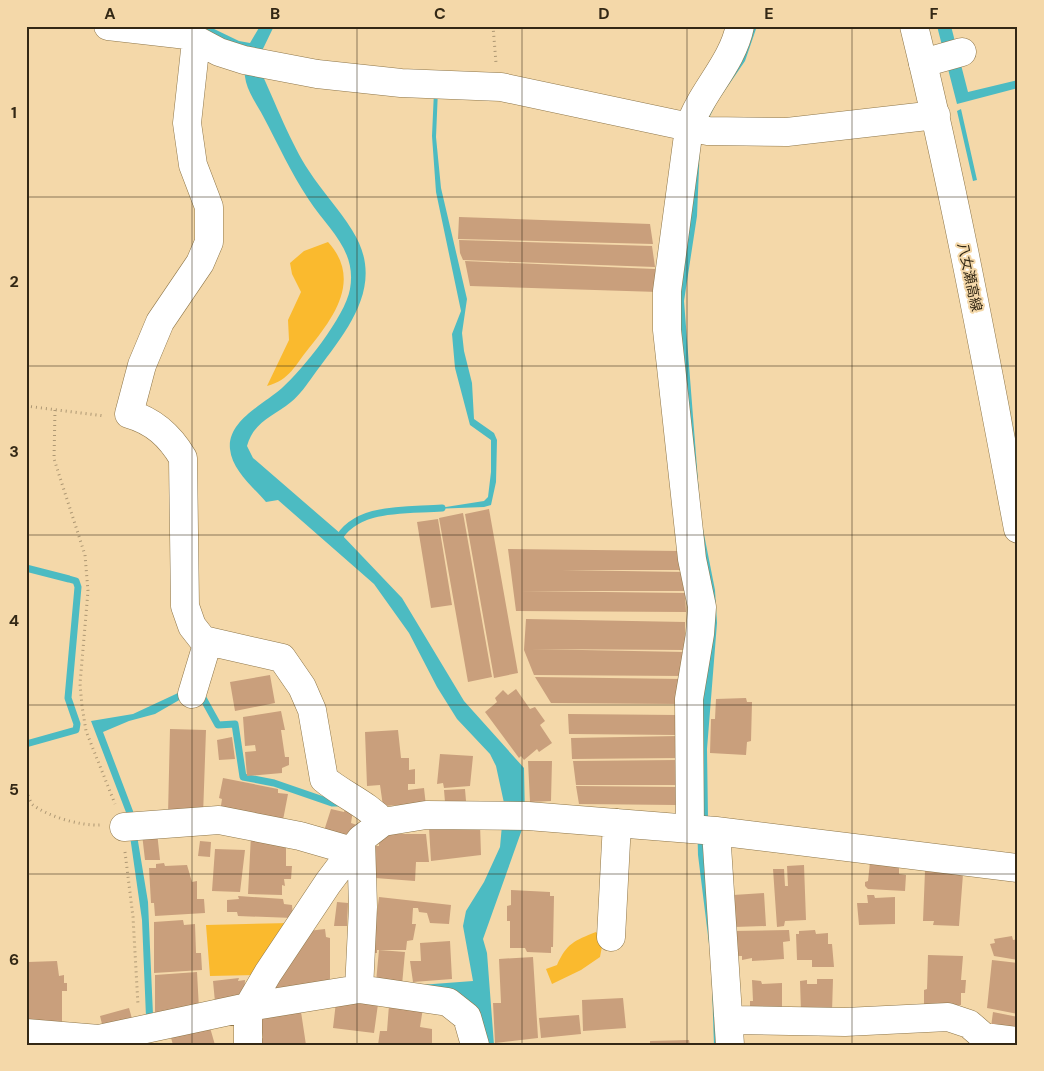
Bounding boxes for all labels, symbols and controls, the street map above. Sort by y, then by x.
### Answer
text: A [104,3,116,24]
text: B [270,3,280,24]
text: C [434,3,446,24]
text: D [598,3,610,24]
text: E [764,3,774,24]
text: F [930,3,939,24]
text: 1 [11,102,17,123]
street label: 八女瀬高線 [954,241,986,313]
text: 2 [9,271,19,292]
text: 3 [9,441,19,462]
text: 4 [9,610,19,631]
text: 5 [9,779,19,800]
text: 6 [9,949,19,970]

